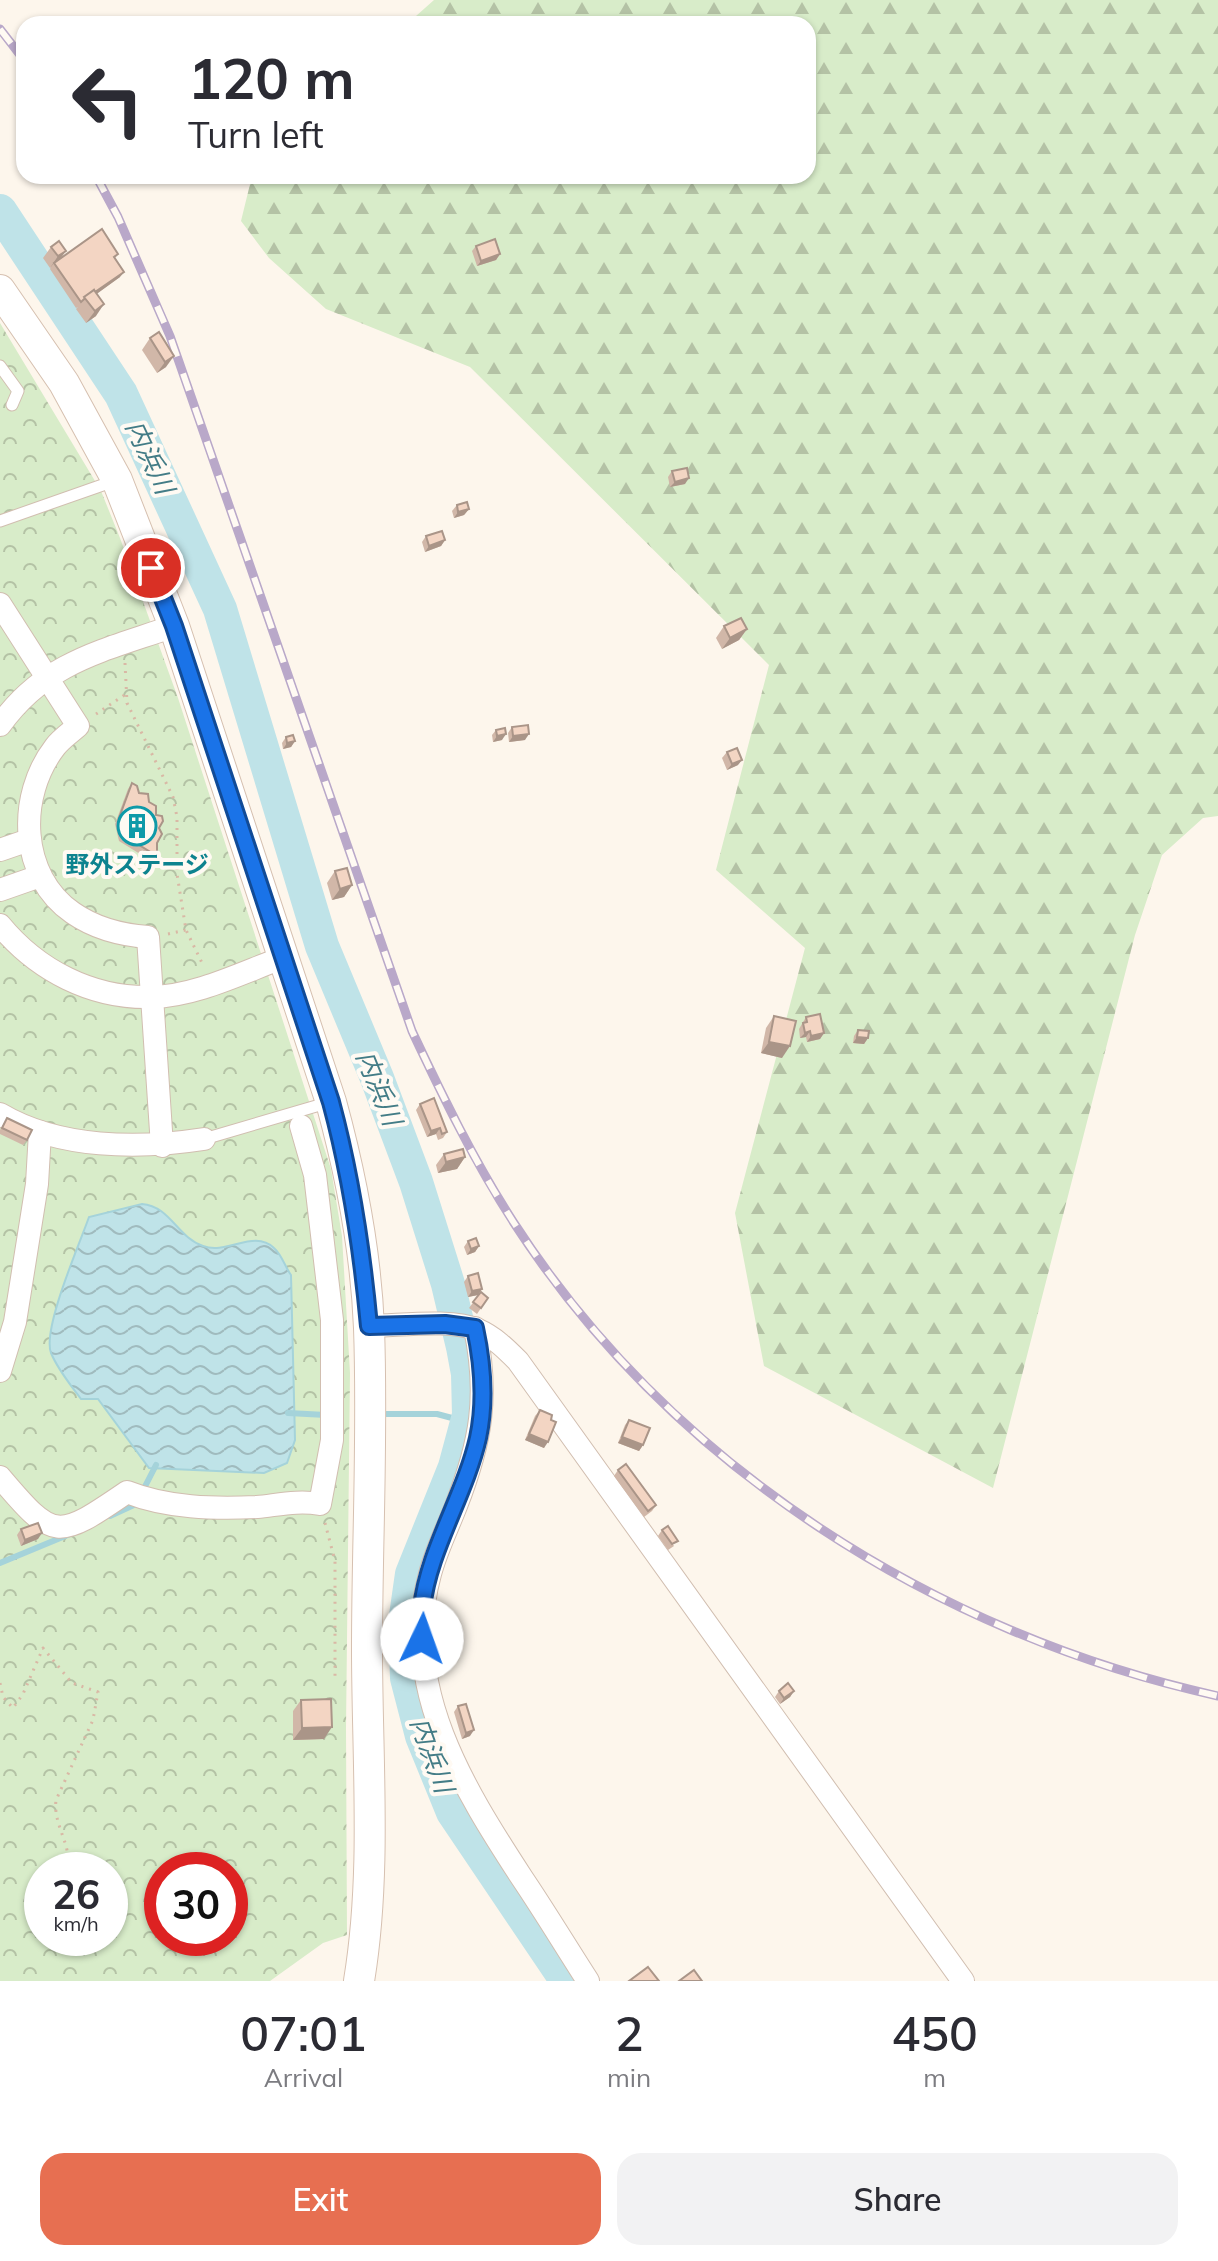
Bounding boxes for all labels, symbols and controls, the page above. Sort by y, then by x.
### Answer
text: 120 m [188,43,355,113]
icon: left [56,48,160,152]
text: Turn left [188,112,324,157]
water label: 内浜川 [119,414,183,502]
pin [117,534,185,602]
icon: arrive [129,546,173,590]
building icon: 野外ステージ [116,805,158,847]
place label: 野外ステージ [65,849,209,879]
water label: 内浜川 [350,1045,410,1133]
position arrow [380,1597,464,1681]
water label: 内浜川 [404,1713,462,1800]
speed limit sign: 30 [144,1852,248,1956]
text: 26 [52,1869,100,1919]
text: km/h [53,1911,99,1936]
text: 07:01 [240,2003,367,2063]
text: 2 [615,2003,643,2063]
text: 450 [891,2003,978,2063]
text: Arrival [264,2061,343,2094]
text: min [607,2061,651,2094]
text: m [923,2061,946,2094]
button: Exit [40,2153,601,2245]
button: Share [617,2153,1178,2245]

